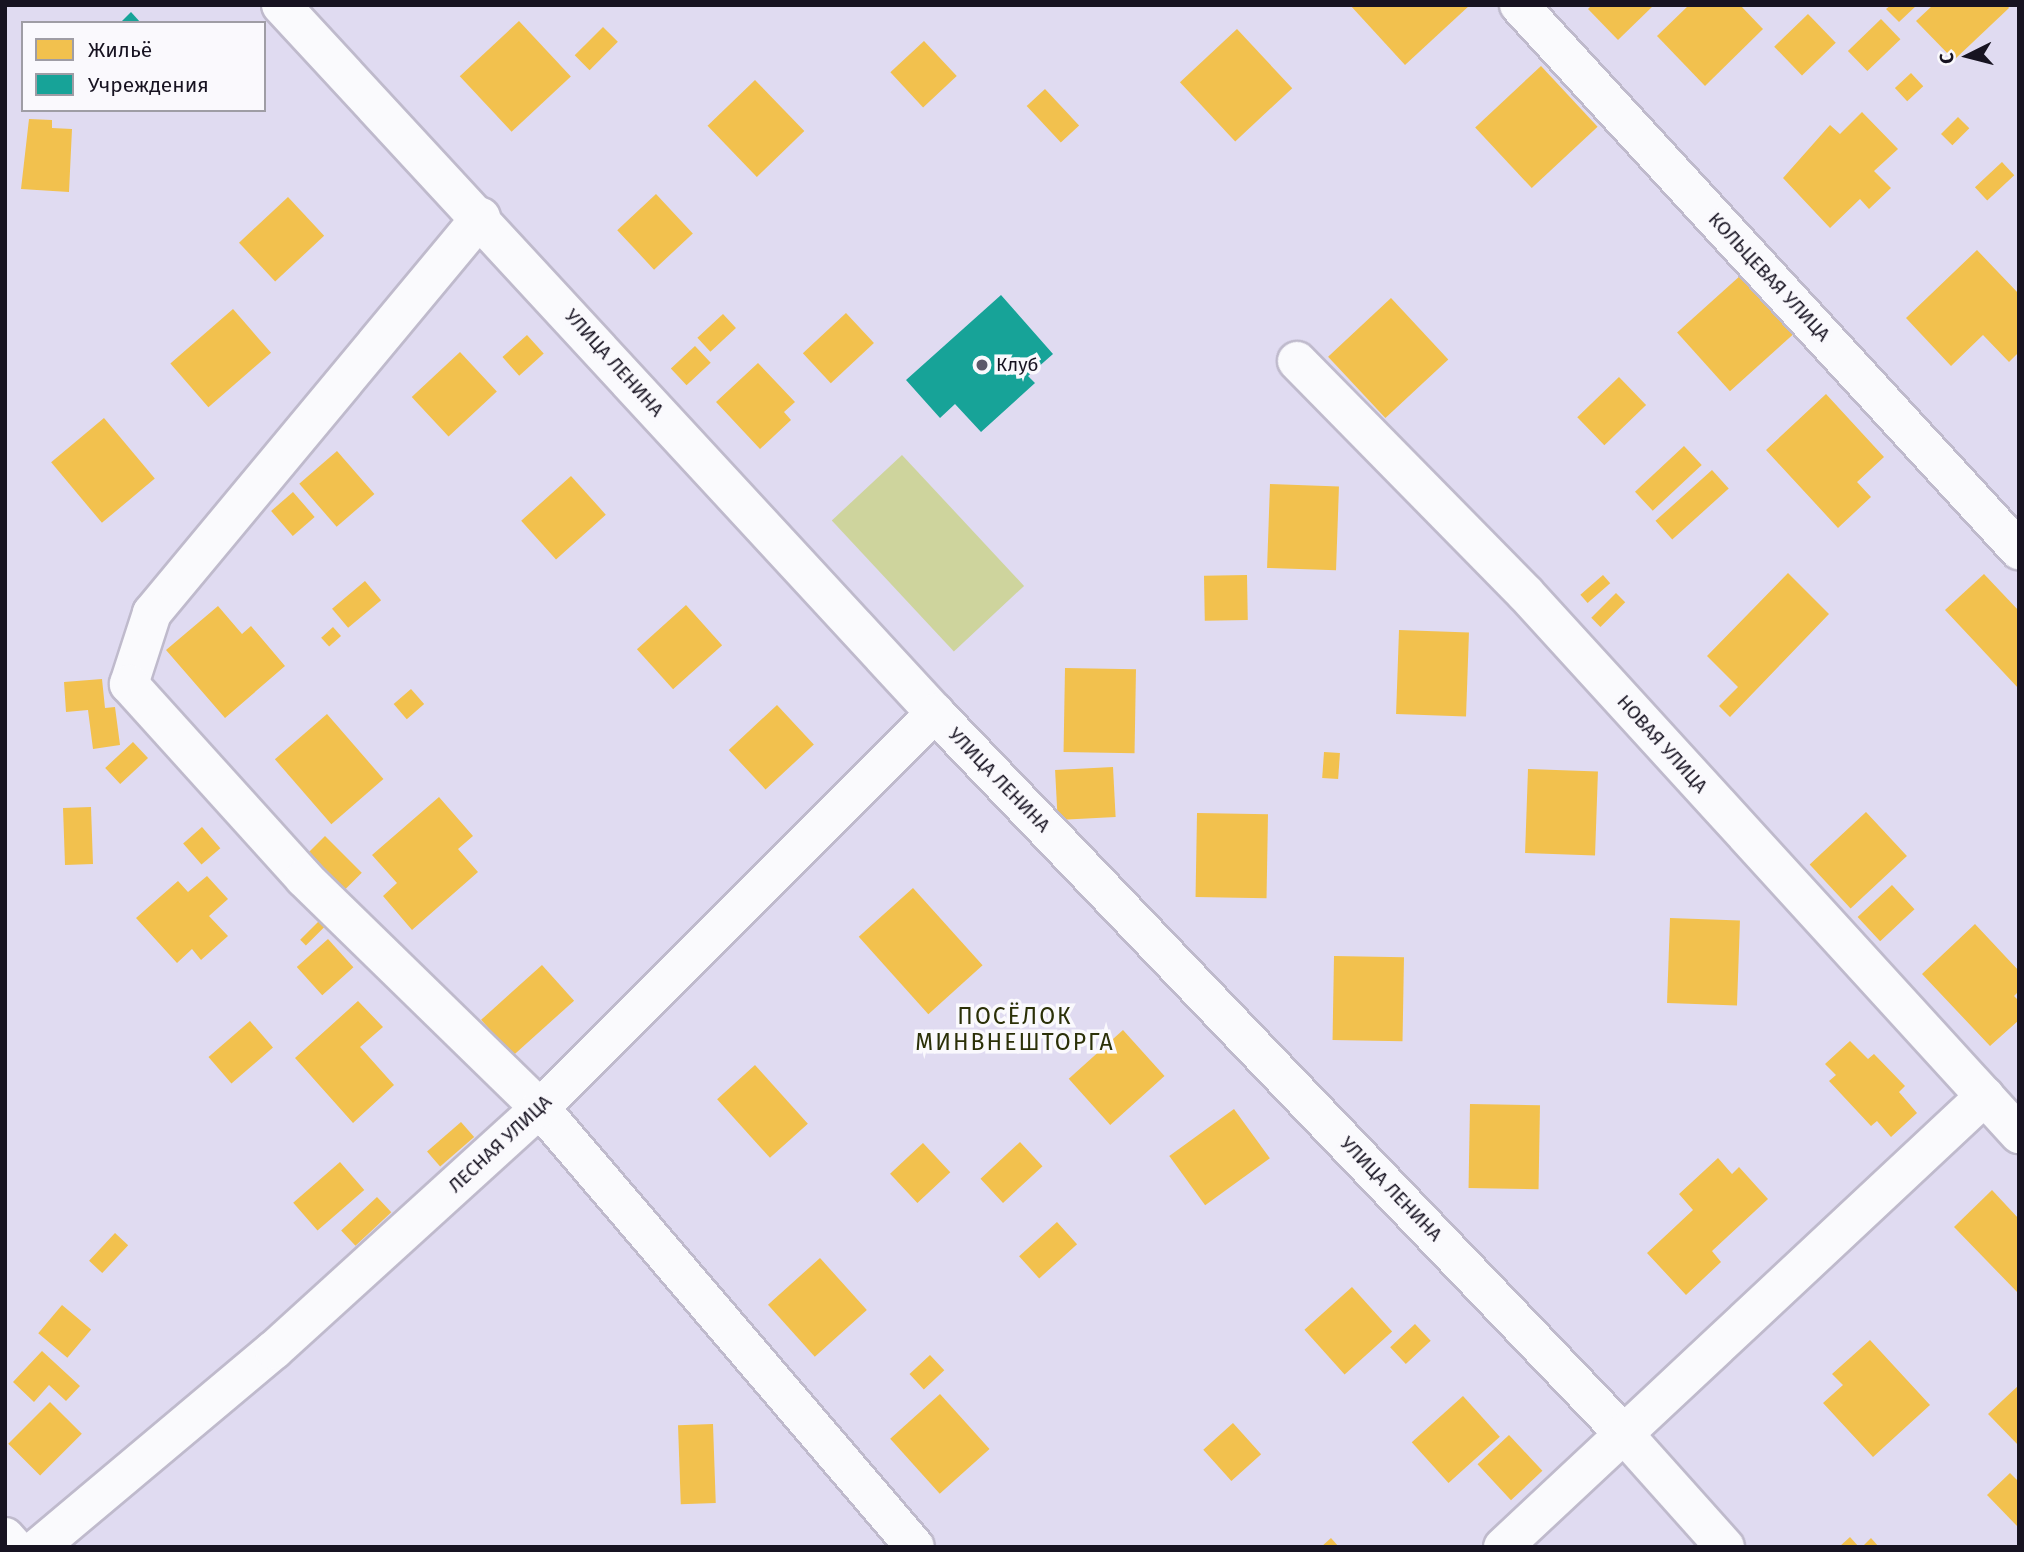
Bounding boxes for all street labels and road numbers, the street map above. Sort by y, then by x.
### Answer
street label: КОЛЬЦЕВАЯ УЛИЦА [1703,208,1835,346]
street label: УЛИЦА ЛЕНИНА [560,305,668,421]
street label: НОВАЯ УЛИЦА [1612,690,1712,798]
street label: УЛИЦА ЛЕНИНА [943,723,1055,837]
street label: ЛЕСНАЯ УЛИЦА [444,1091,556,1197]
street label: УЛИЦА ЛЕНИНА [1335,1132,1447,1246]

